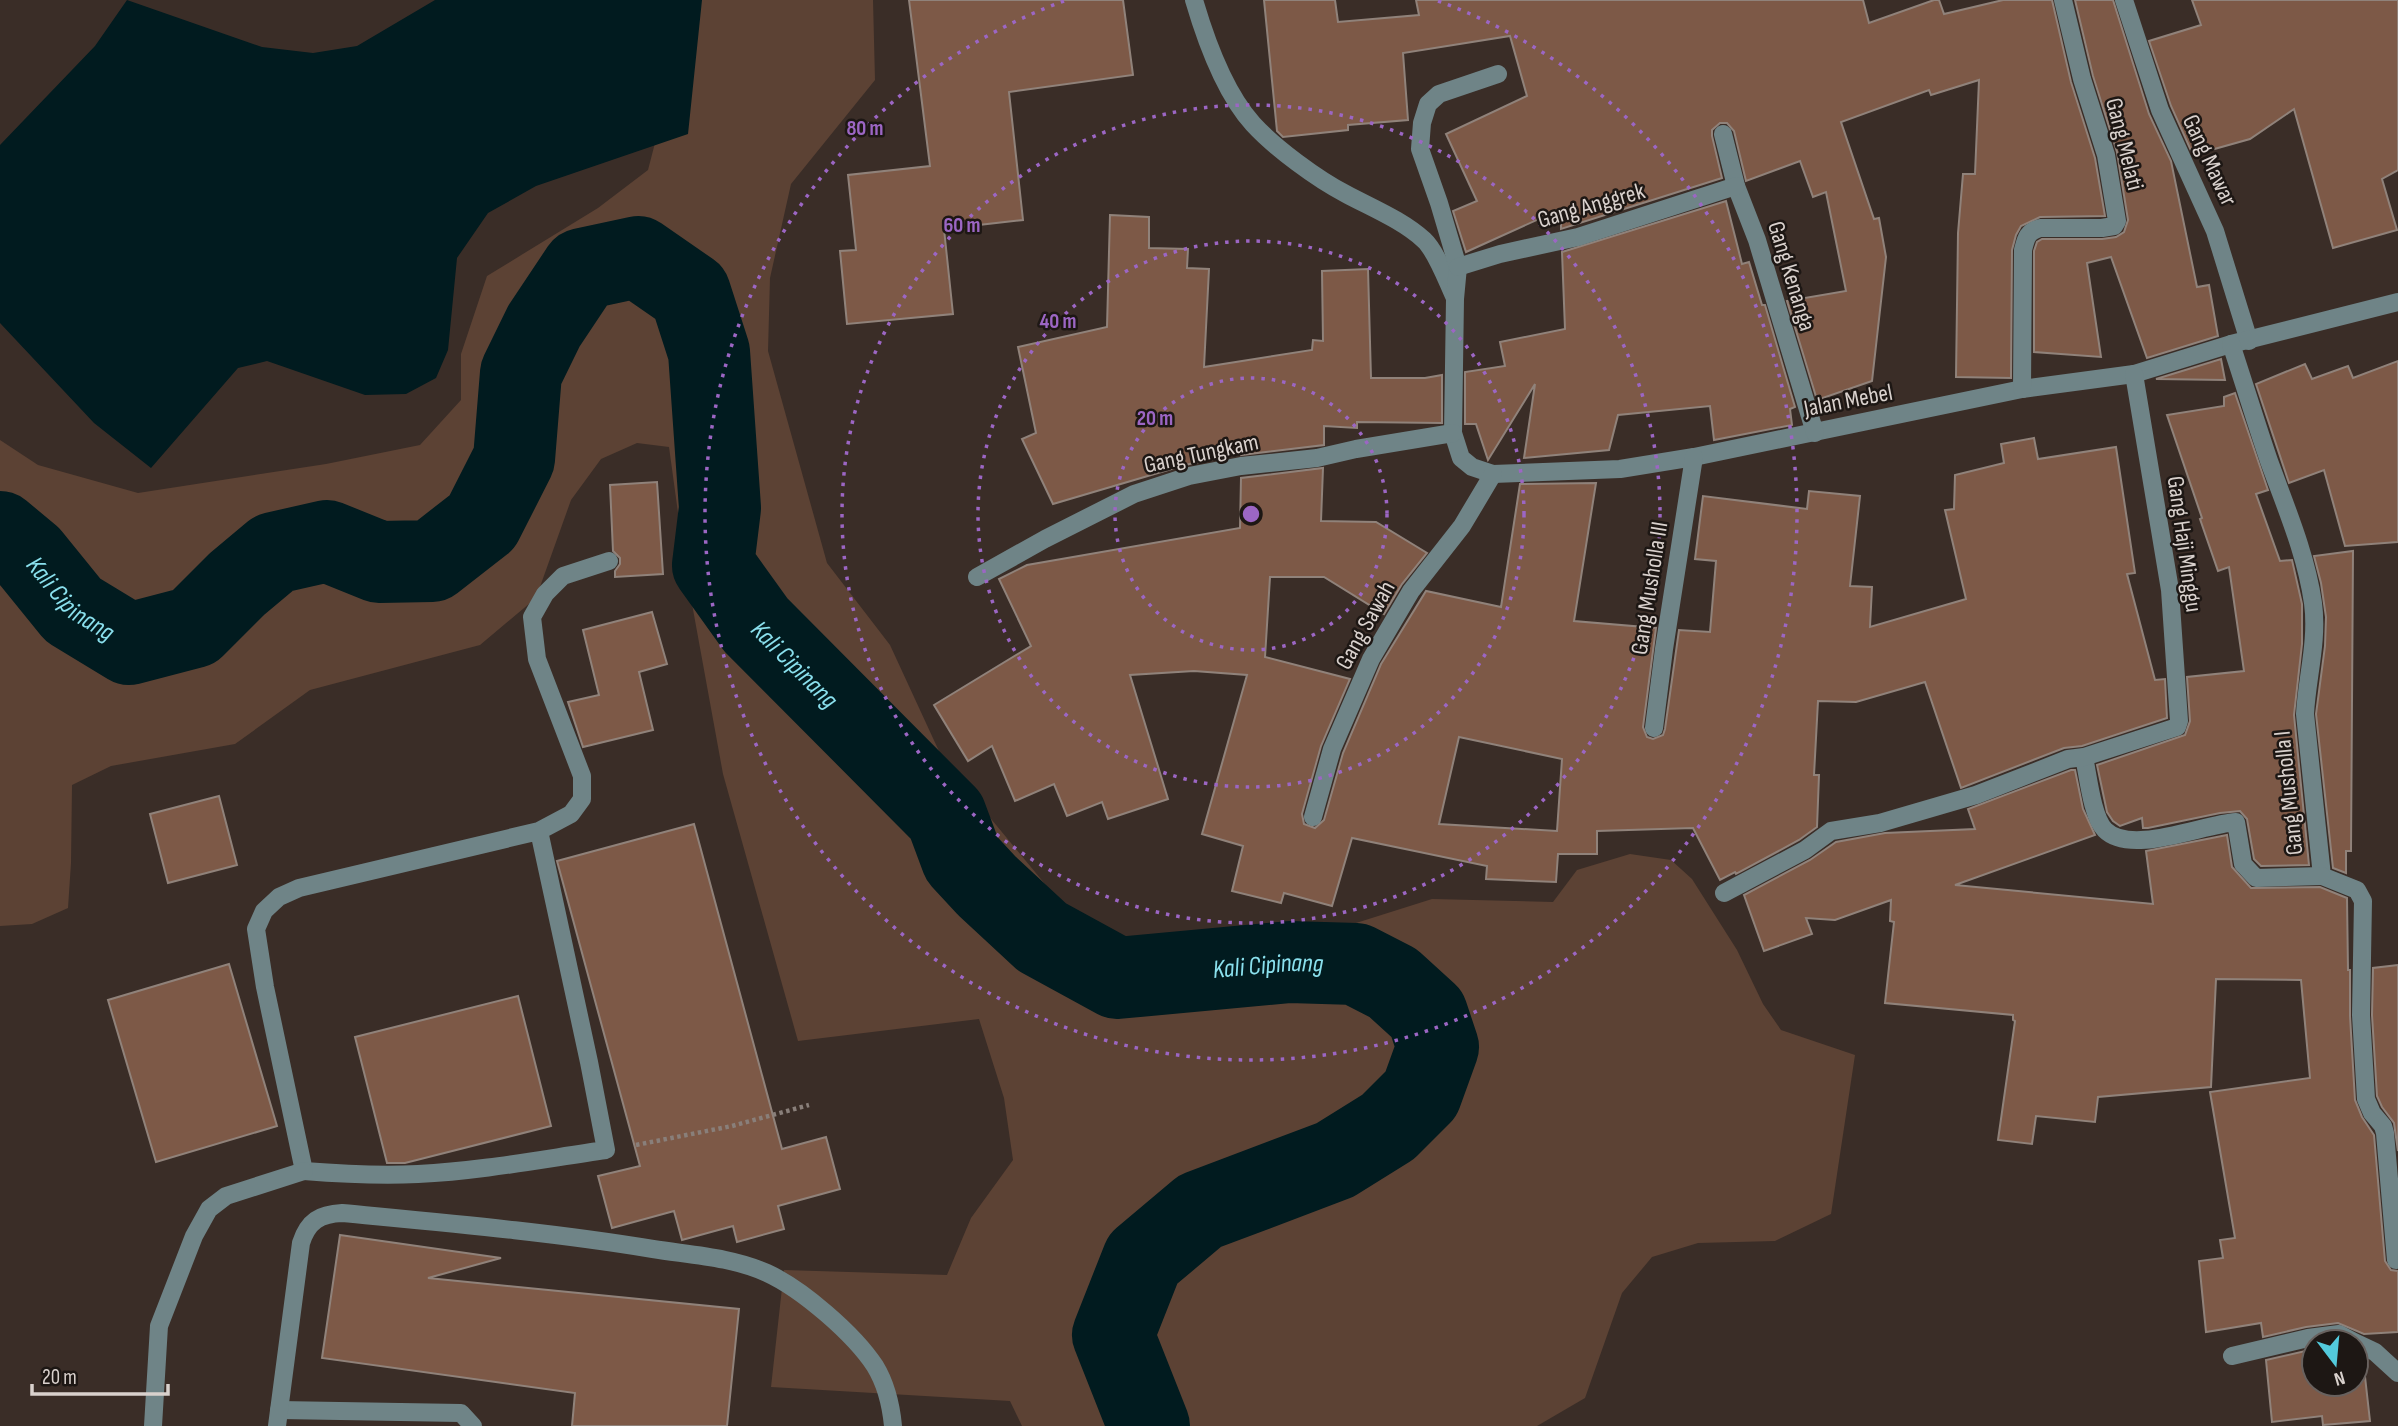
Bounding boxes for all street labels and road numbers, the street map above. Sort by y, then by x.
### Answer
street label: Gang Melati [2099,95,2150,193]
street label: Gang Mawar [2176,110,2243,211]
street label: Gang Anggrek [1534,176,1648,235]
street label: Gang Kenanga [1761,218,1822,334]
street label: Jalan Mebel [1800,378,1895,423]
street label: Gang Tungkam [1141,427,1261,480]
street label: Gang Haji Minggu [2161,474,2208,614]
street label: Gang Musholla III [1625,519,1674,657]
street label: Gang Sawah [1329,576,1402,675]
street label: Gang Musholla I [2268,729,2309,856]

